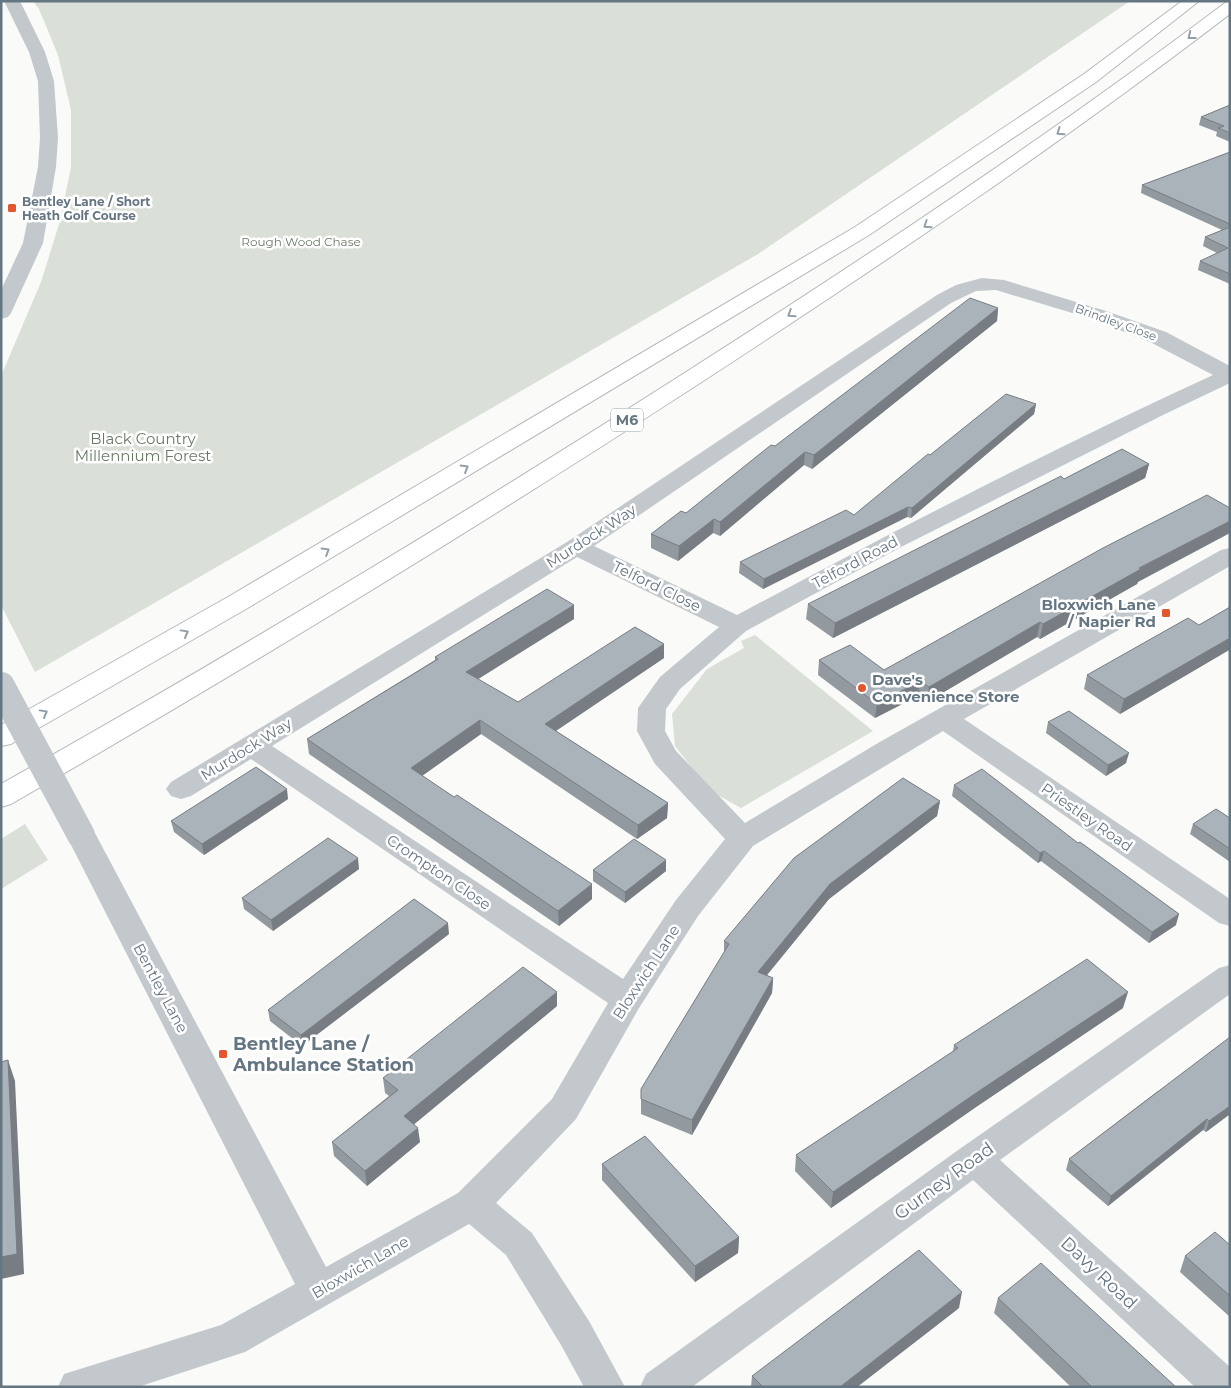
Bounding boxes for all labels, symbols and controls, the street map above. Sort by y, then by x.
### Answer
one-way arrow [1188,31,1197,39]
one-way arrow [1056,126,1066,135]
place label: Bentley Lane / Short Heath Golf Course [22,194,151,223]
marker: Bentley Lane / Short Heath Golf Course [6,202,18,214]
one-way arrow [923,219,932,228]
park label: Rough Wood Chase [241,234,361,249]
street label: Brindley Close [1073,300,1159,344]
one-way arrow [787,308,797,317]
road number: M6 [611,408,643,432]
park label: Black Country Millennium Forest [75,429,211,465]
one-way arrow [460,465,469,475]
street label: Murdock Way [542,499,640,572]
street label: Telford Road [809,531,901,593]
one-way arrow [320,547,329,557]
street label: Telford Close [610,557,704,615]
place label: Bloxwich Lane / Napier Rd [1042,595,1156,631]
marker: Bloxwich Lane / Napier Rd [1160,607,1172,619]
one-way arrow [180,629,189,639]
place label: Dave's Convenience Store [872,670,1020,706]
marker: Dave's Convenience Store [856,682,868,694]
one-way arrow [38,709,47,719]
street label: Murdock Way [197,713,296,785]
street label: Priestley Road [1038,778,1136,856]
street label: Crompton Close [383,830,495,914]
street label: Bloxwich Lane [608,921,684,1023]
street label: Bentley Lane [129,940,193,1036]
place label: Bentley Lane / Ambulance Station [232,1033,414,1076]
marker: Bentley Lane / Ambulance Station [217,1048,229,1060]
street label: Gurney Road [890,1138,998,1224]
street label: Bloxwich Lane [308,1232,412,1302]
street label: Davy Road [1056,1232,1142,1314]

